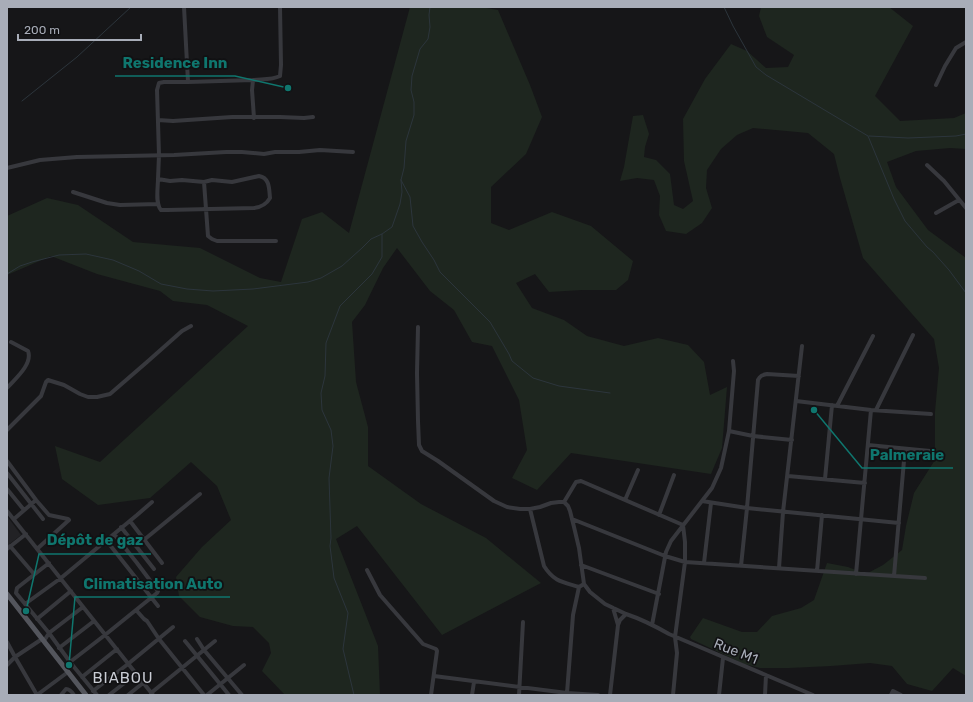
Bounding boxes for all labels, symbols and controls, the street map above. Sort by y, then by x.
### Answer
scale bar [18,16,141,42]
text: 200 m [24,23,60,37]
callout: Residence Inn [115,49,235,76]
text: Residence Inn [123,54,227,72]
callout: Palmeraie [862,441,953,468]
text: Palmeraie [870,446,944,464]
callout: Dépôt de gaz [39,527,151,554]
text: Dépôt de gaz [47,531,143,549]
callout: Climatisation Auto [75,570,230,597]
text: Climatisation Auto [83,575,223,593]
street label: Rue M1 [711,635,760,668]
district label: BIABOU [93,669,153,687]

